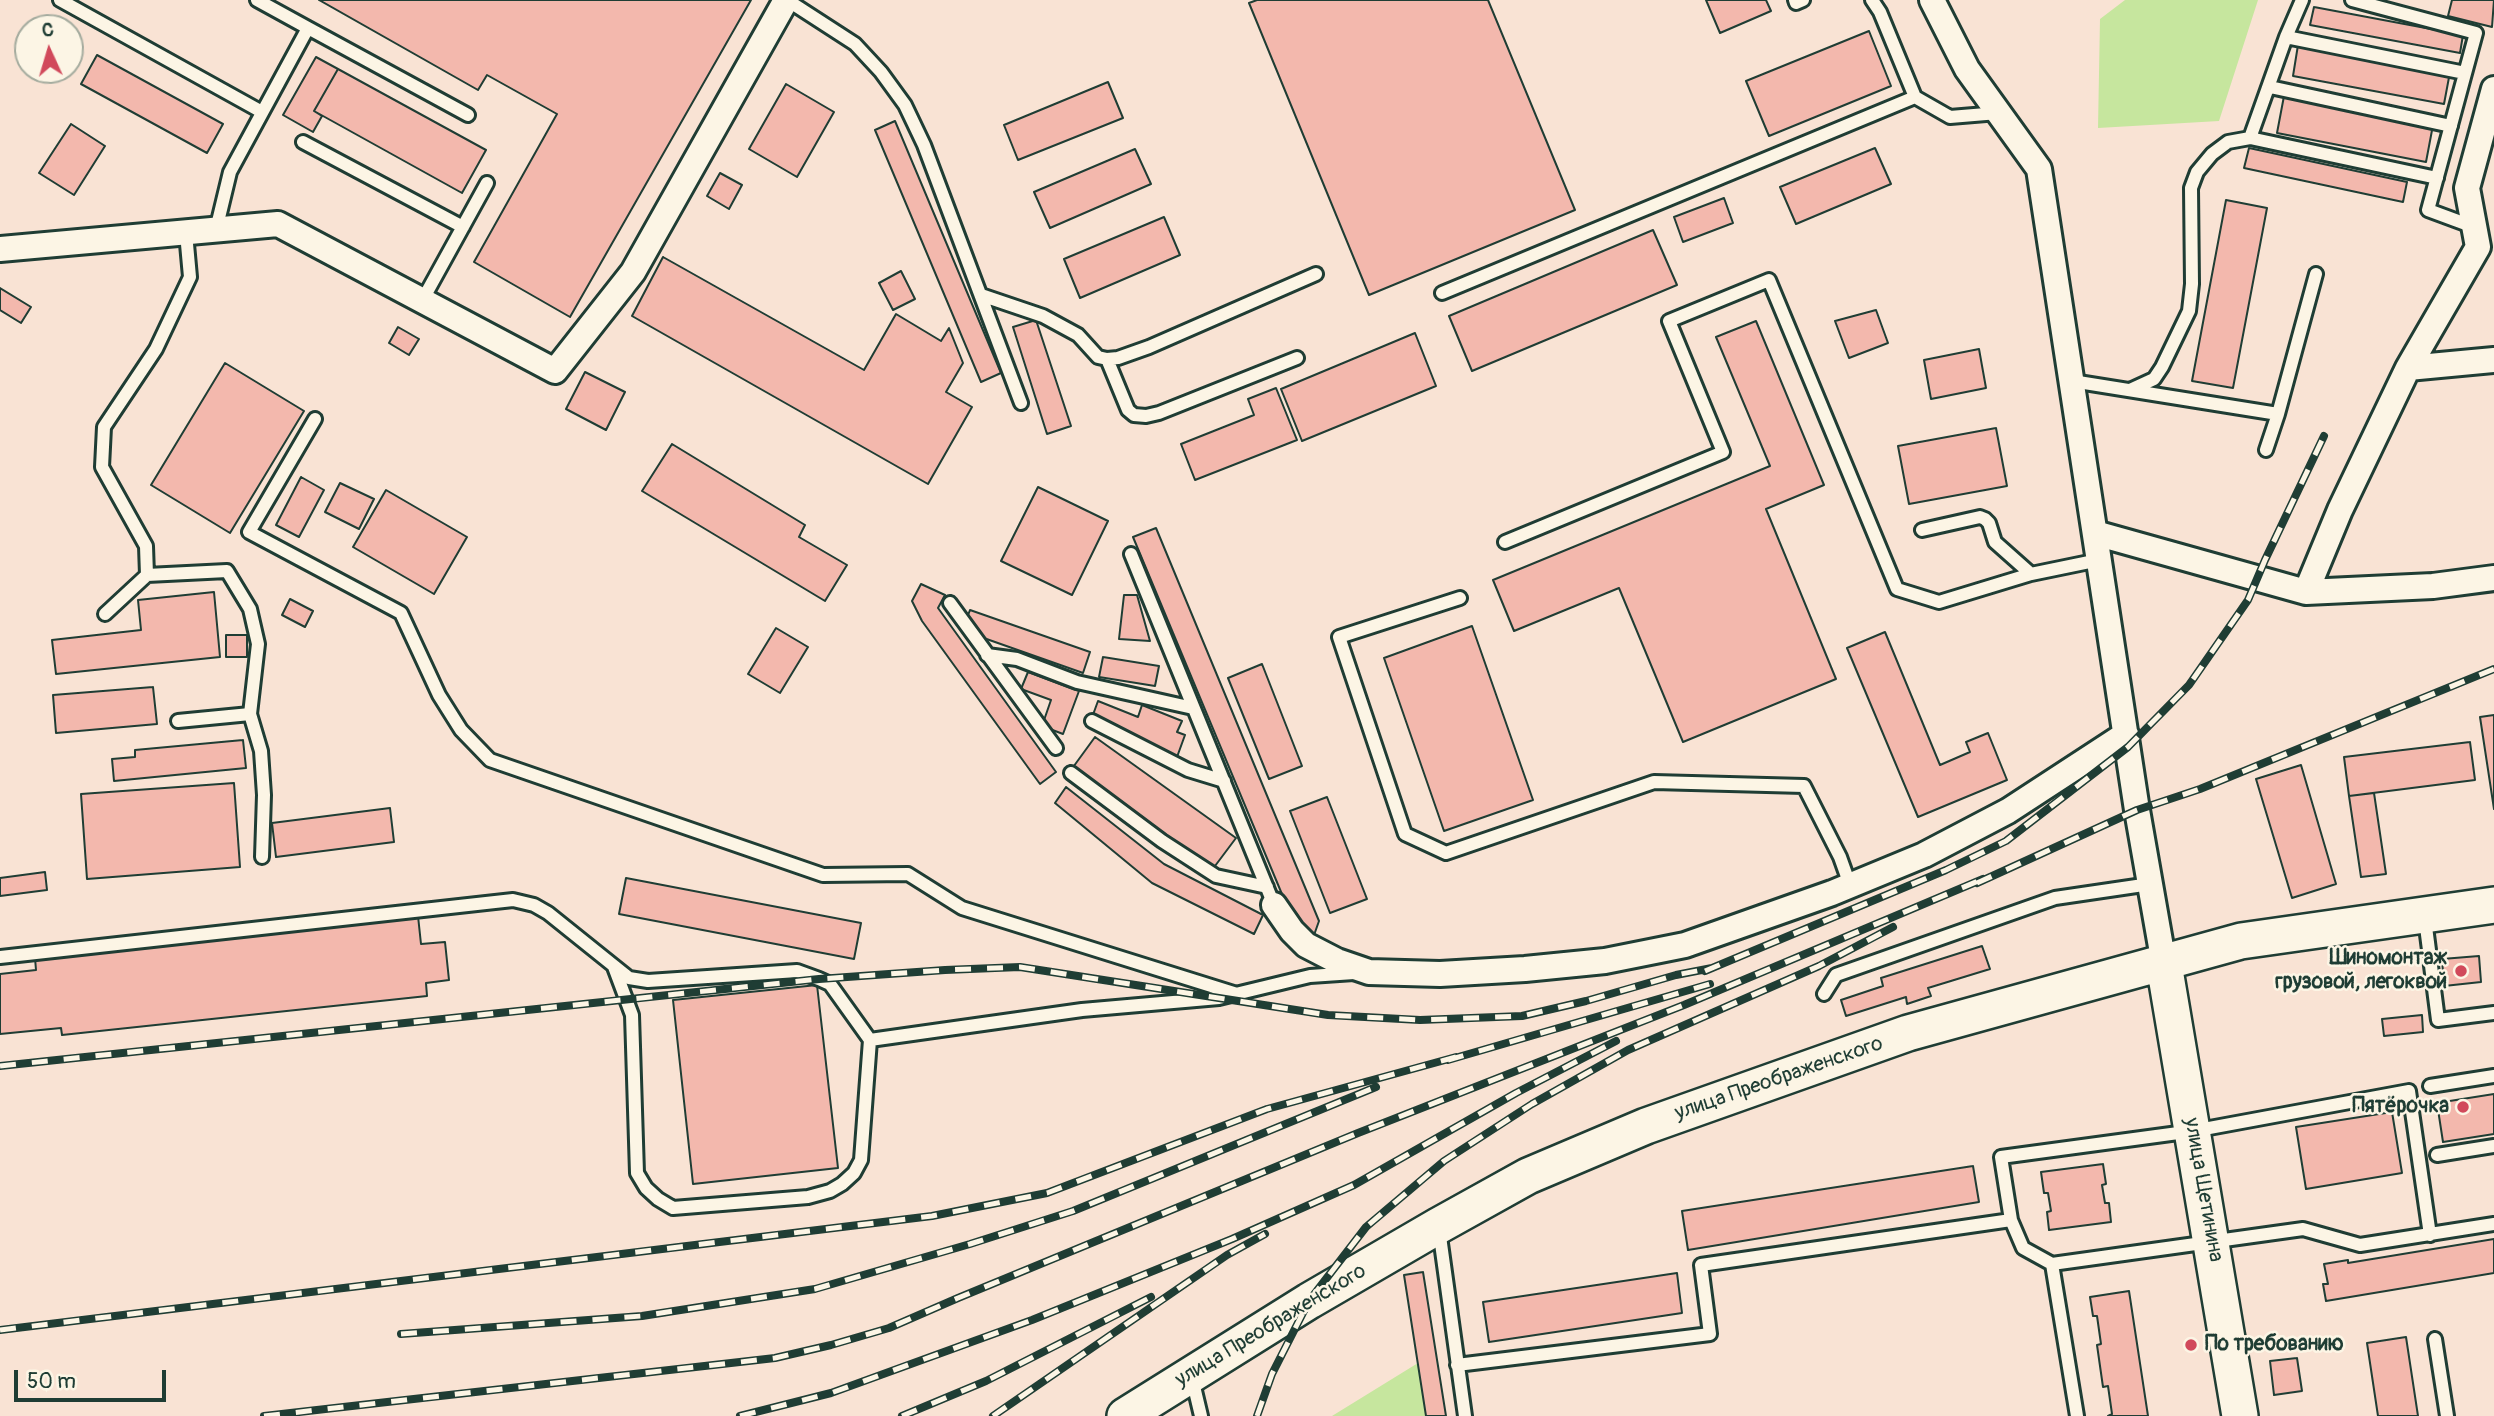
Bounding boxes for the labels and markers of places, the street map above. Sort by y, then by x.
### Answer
place label: Шиномонтаж грузовой, легоквой [2276,946,2447,996]
marker: Шиномонтаж грузовой, легоквой [2453,963,2469,979]
place label: Пятёрочка [2352,1094,2449,1120]
marker: Пятёрочка [2455,1099,2471,1115]
place label: По требованию [2205,1332,2344,1358]
marker: По требованию [2183,1337,2199,1353]

